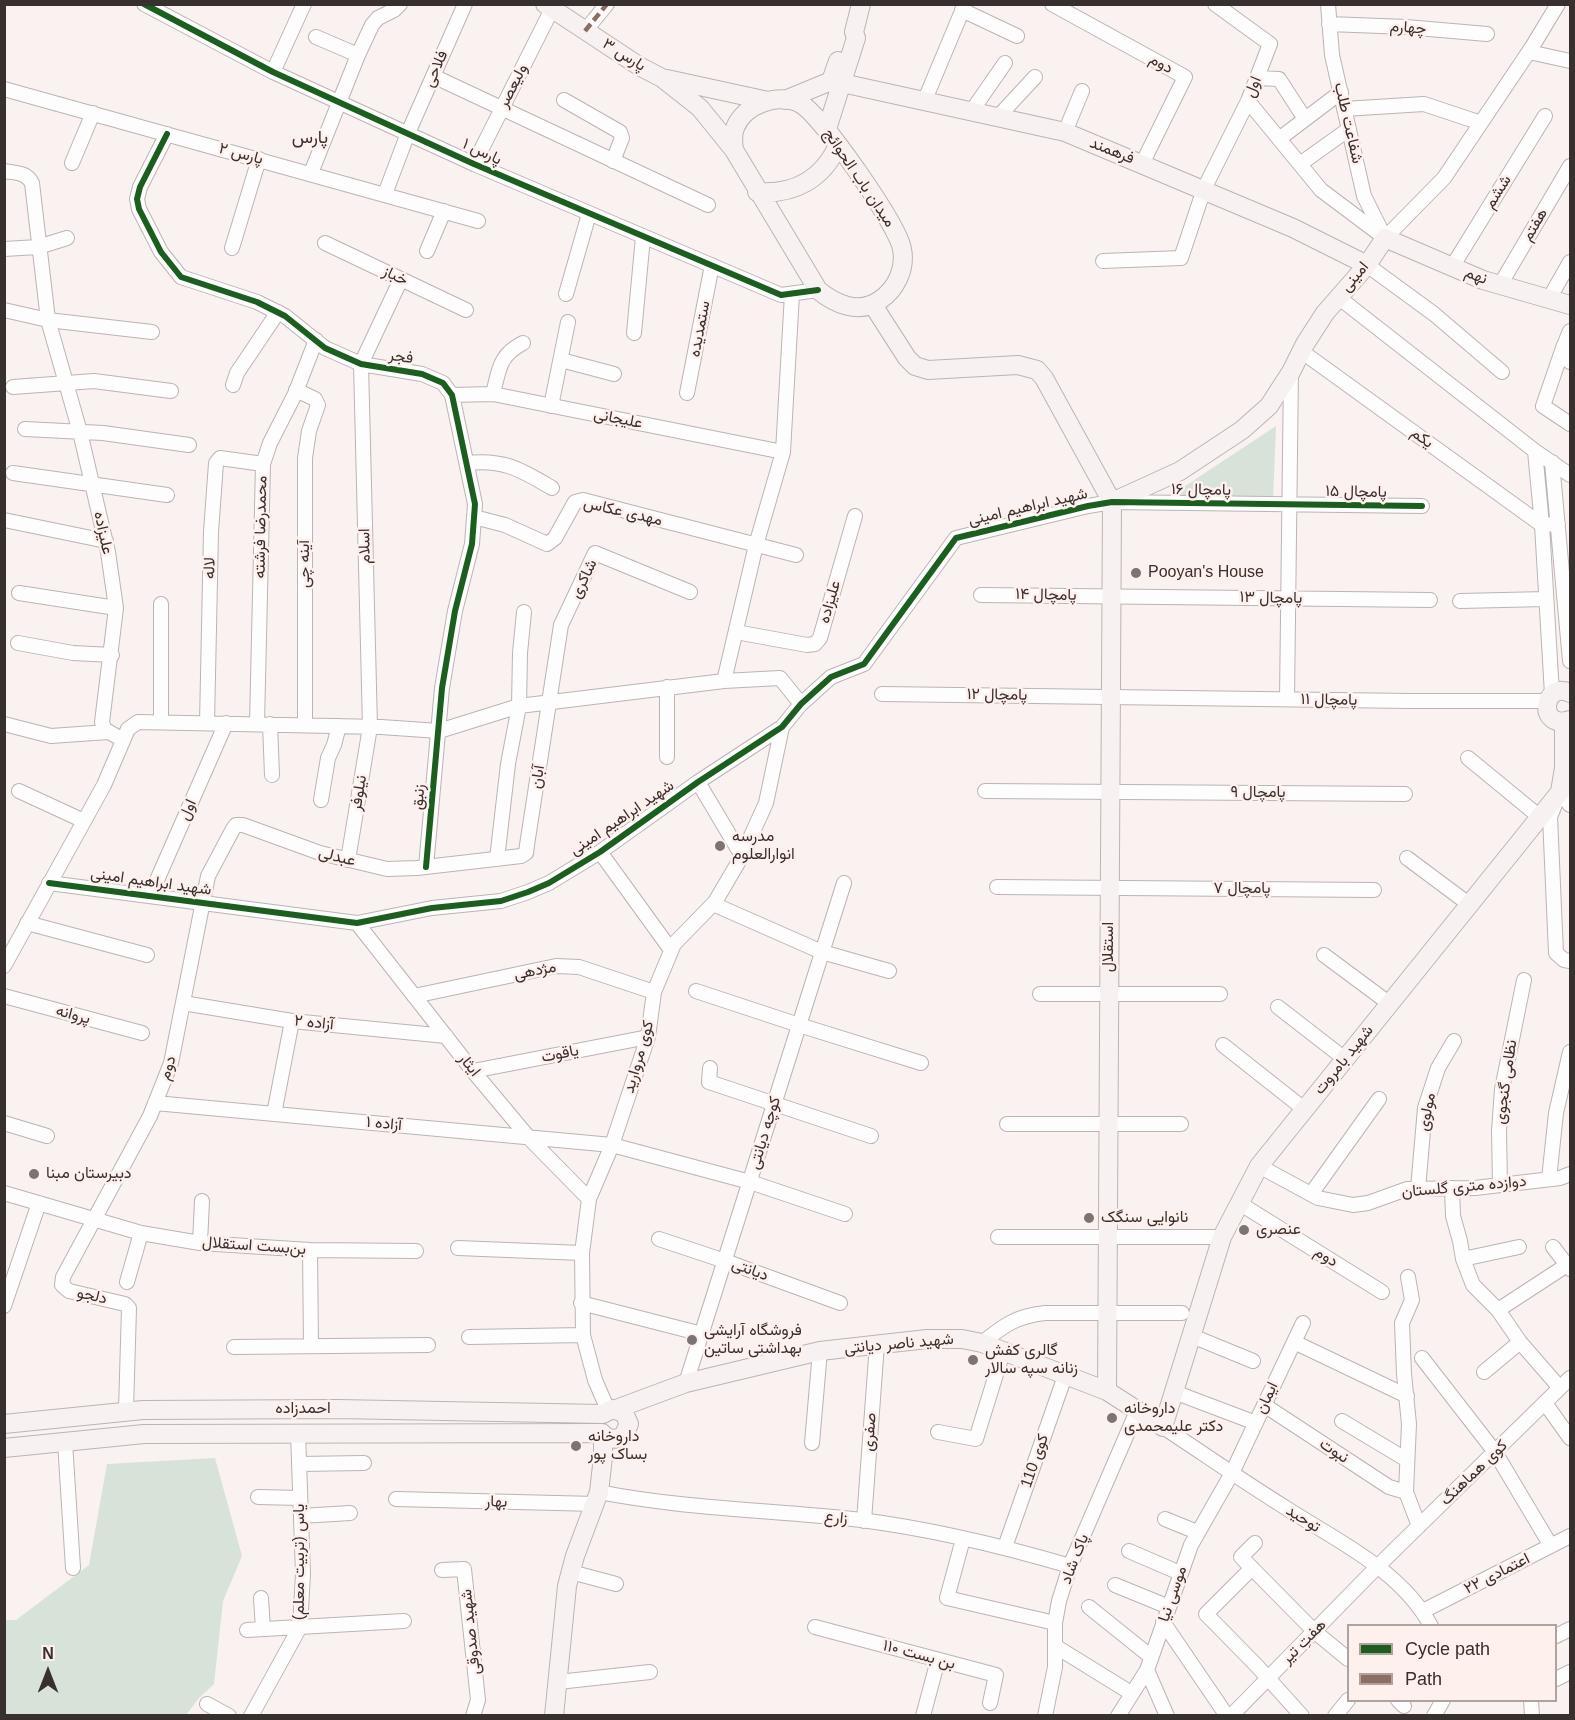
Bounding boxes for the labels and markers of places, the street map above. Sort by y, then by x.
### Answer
place label: Pooyan's House [1148,563,1264,583]
marker: Pooyan's House [1129,566,1143,580]
place label: مدرسه انوارالعلوم [732,827,795,865]
marker: مدرسه انوارالعلوم [713,839,727,853]
place label: دبیرستان مبنا [46,1164,132,1184]
marker: دبیرستان مبنا [27,1167,41,1181]
place label: نانوایی سنگک [1101,1208,1188,1228]
marker: نانوایی سنگک [1082,1211,1096,1225]
place label: عنصری [1256,1220,1301,1240]
marker: عنصری [1237,1223,1251,1237]
place label: فروشگاه آرایشی بهداشتی ساتین [704,1321,802,1359]
marker: فروشگاه آرایشی بهداشتی ساتین [685,1333,699,1347]
place label: گالری کفش زنانه سپه سالار [985,1341,1078,1379]
marker: گالری کفش زنانه سپه سالار [966,1353,980,1367]
place label: داروخانه دکتر علیمحمدی [1124,1399,1223,1437]
marker: داروخانه دکتر علیمحمدی [1105,1411,1119,1425]
place label: داروخانه بساک پور [588,1427,647,1465]
marker: داروخانه بساک پور [569,1439,583,1453]

